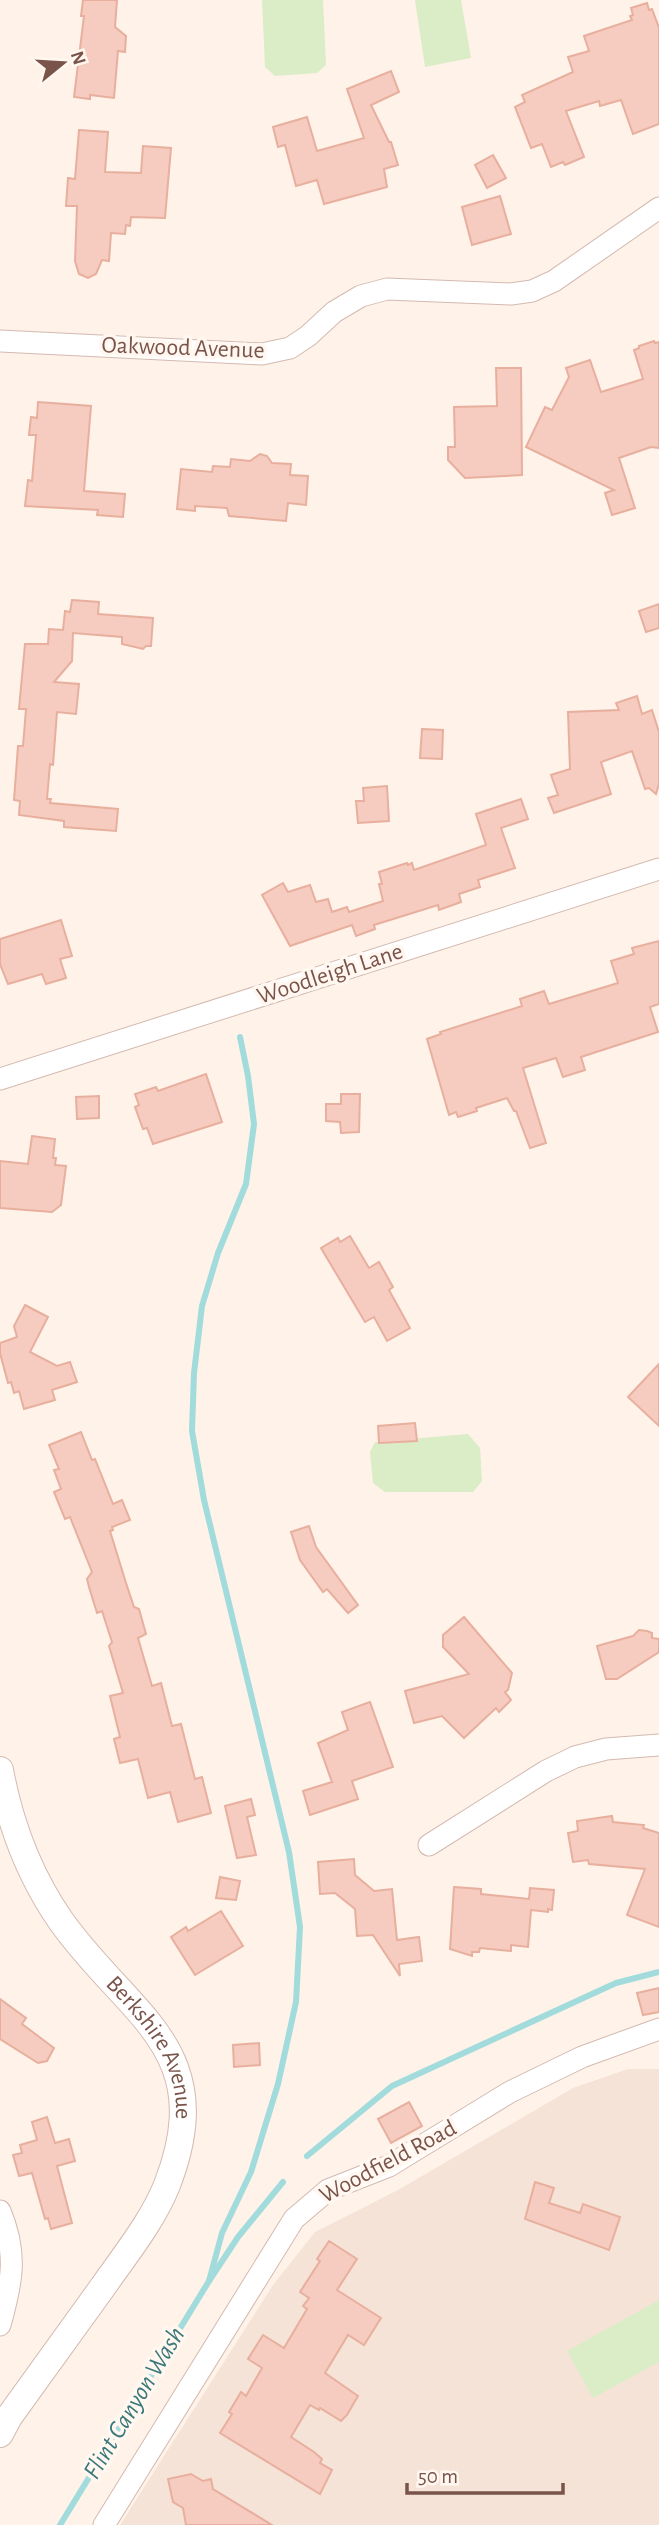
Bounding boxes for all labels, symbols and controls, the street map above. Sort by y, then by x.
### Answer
north arrow [28,28,98,98]
text: N [67,49,89,67]
street label: Oakwood Avenue [101,333,265,363]
street label: Woodleigh Lane [254,939,406,1009]
street label: Berkshire Avenue [101,1972,195,2119]
street label: Woodfield Road [316,2116,460,2208]
water label: Flint Canyon Wash [78,2322,190,2484]
scale bar [407,2452,563,2496]
text: 50 m [418,2466,458,2487]

